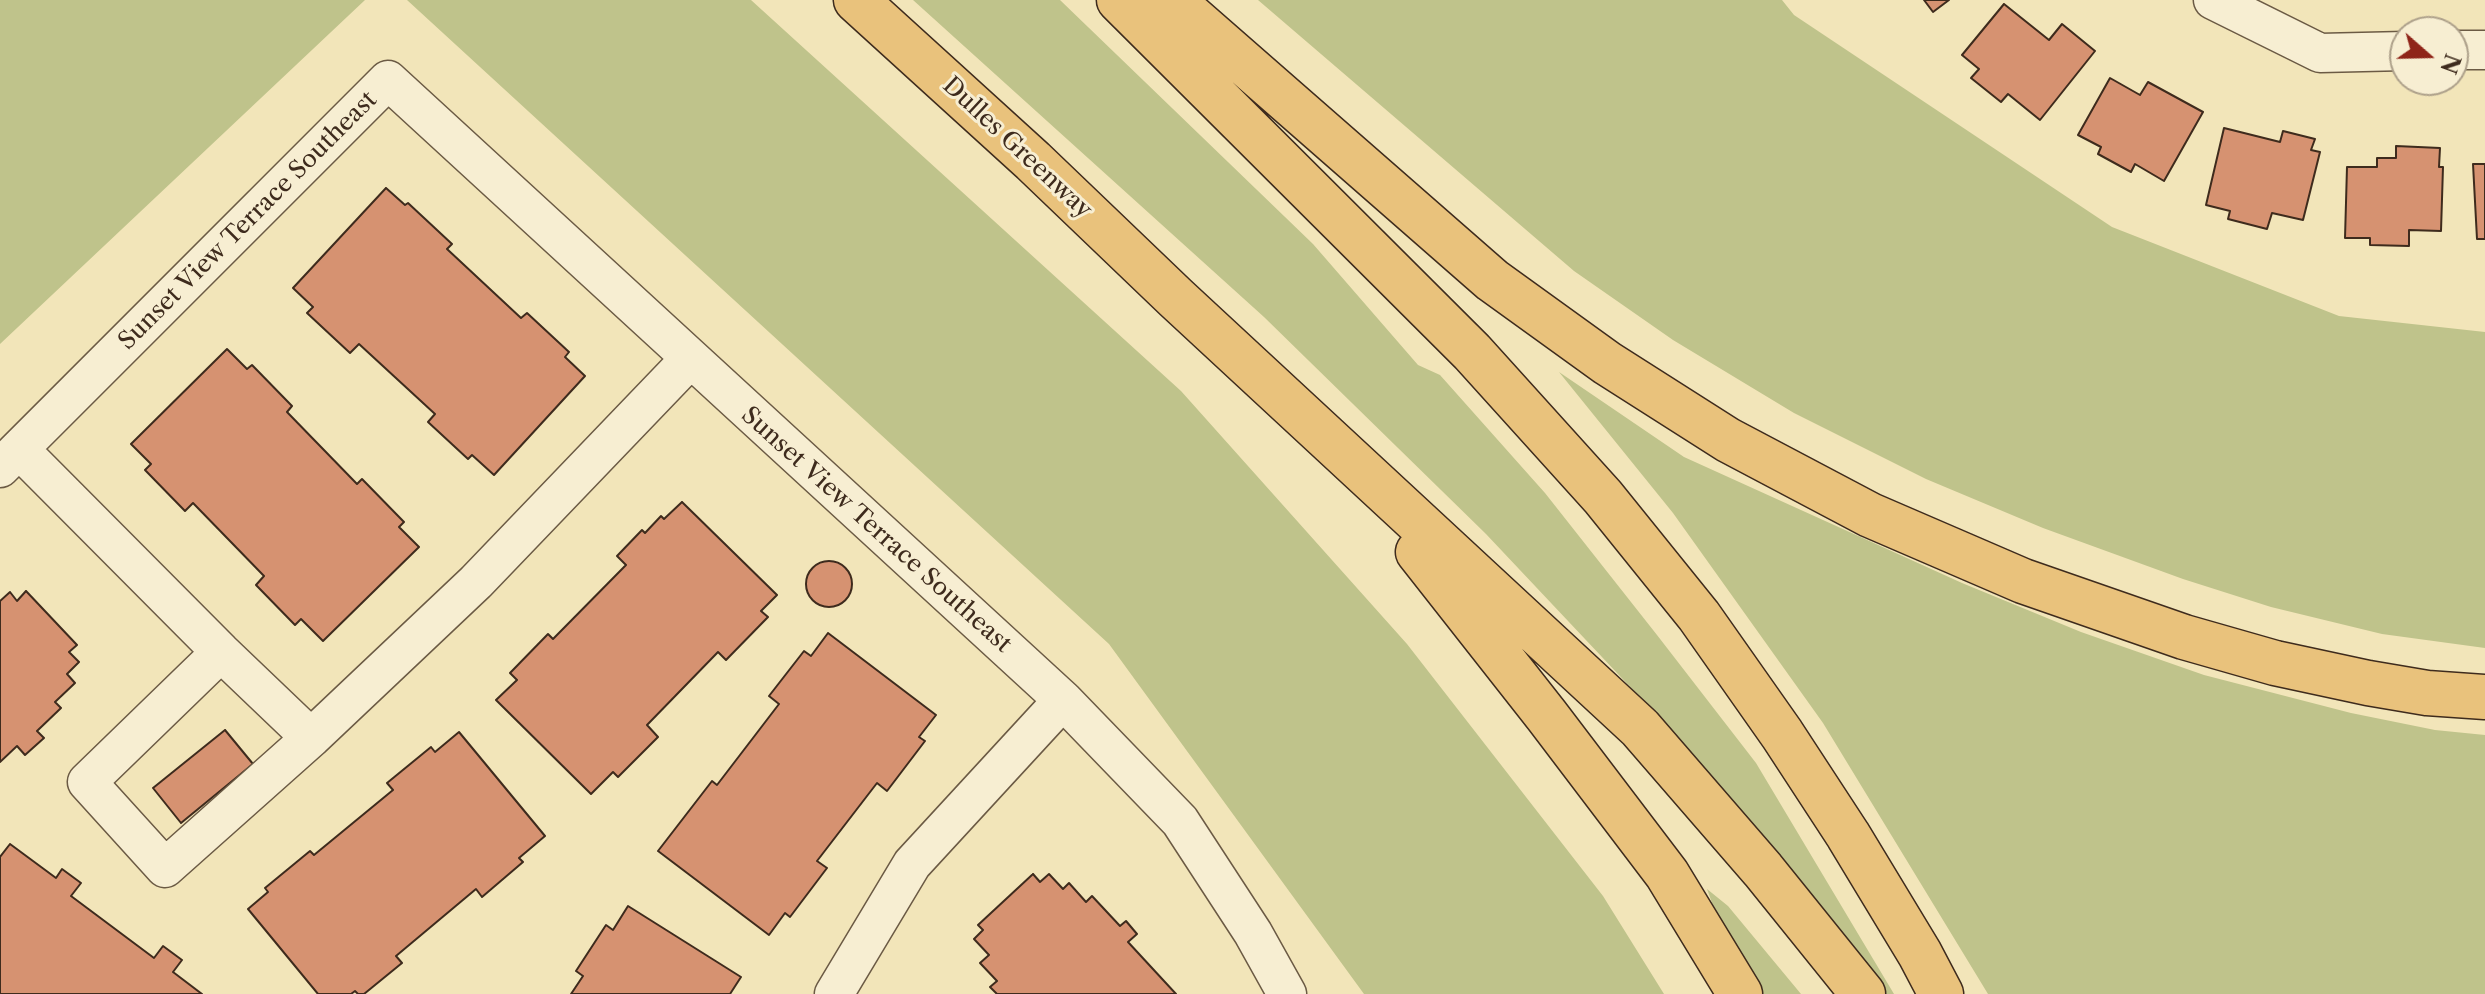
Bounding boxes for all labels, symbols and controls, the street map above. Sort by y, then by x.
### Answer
north arrow [2389,16,2469,96]
text: N [2434,50,2466,77]
street label: Dulles Greenway [936,71,1098,225]
street label: Sunset View Terrace Southeast [113,86,383,356]
street label: Sunset View Terrace Southeast [735,401,1017,659]

